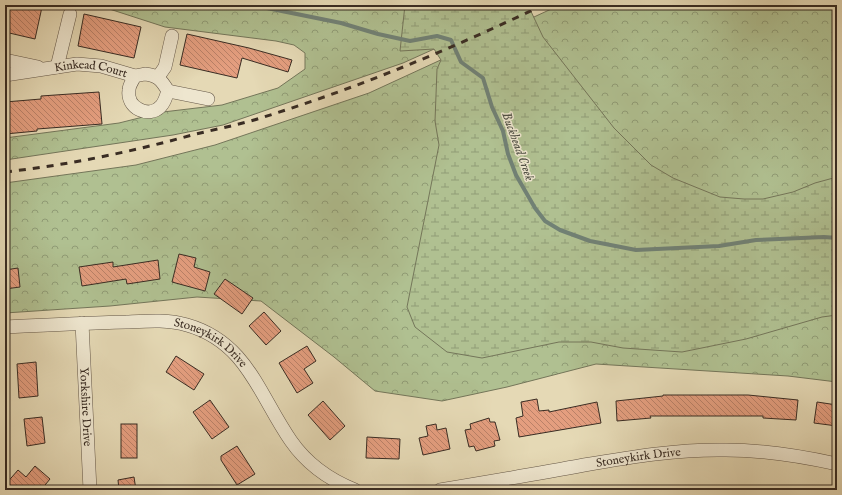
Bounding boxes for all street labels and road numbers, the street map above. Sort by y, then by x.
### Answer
street label: Kinkead Court [53,57,129,81]
street label: Stoneykirk Drive [173,315,251,371]
street label: Yorkshire Drive [76,367,95,447]
street label: Stoneykirk Drive [595,444,682,471]

